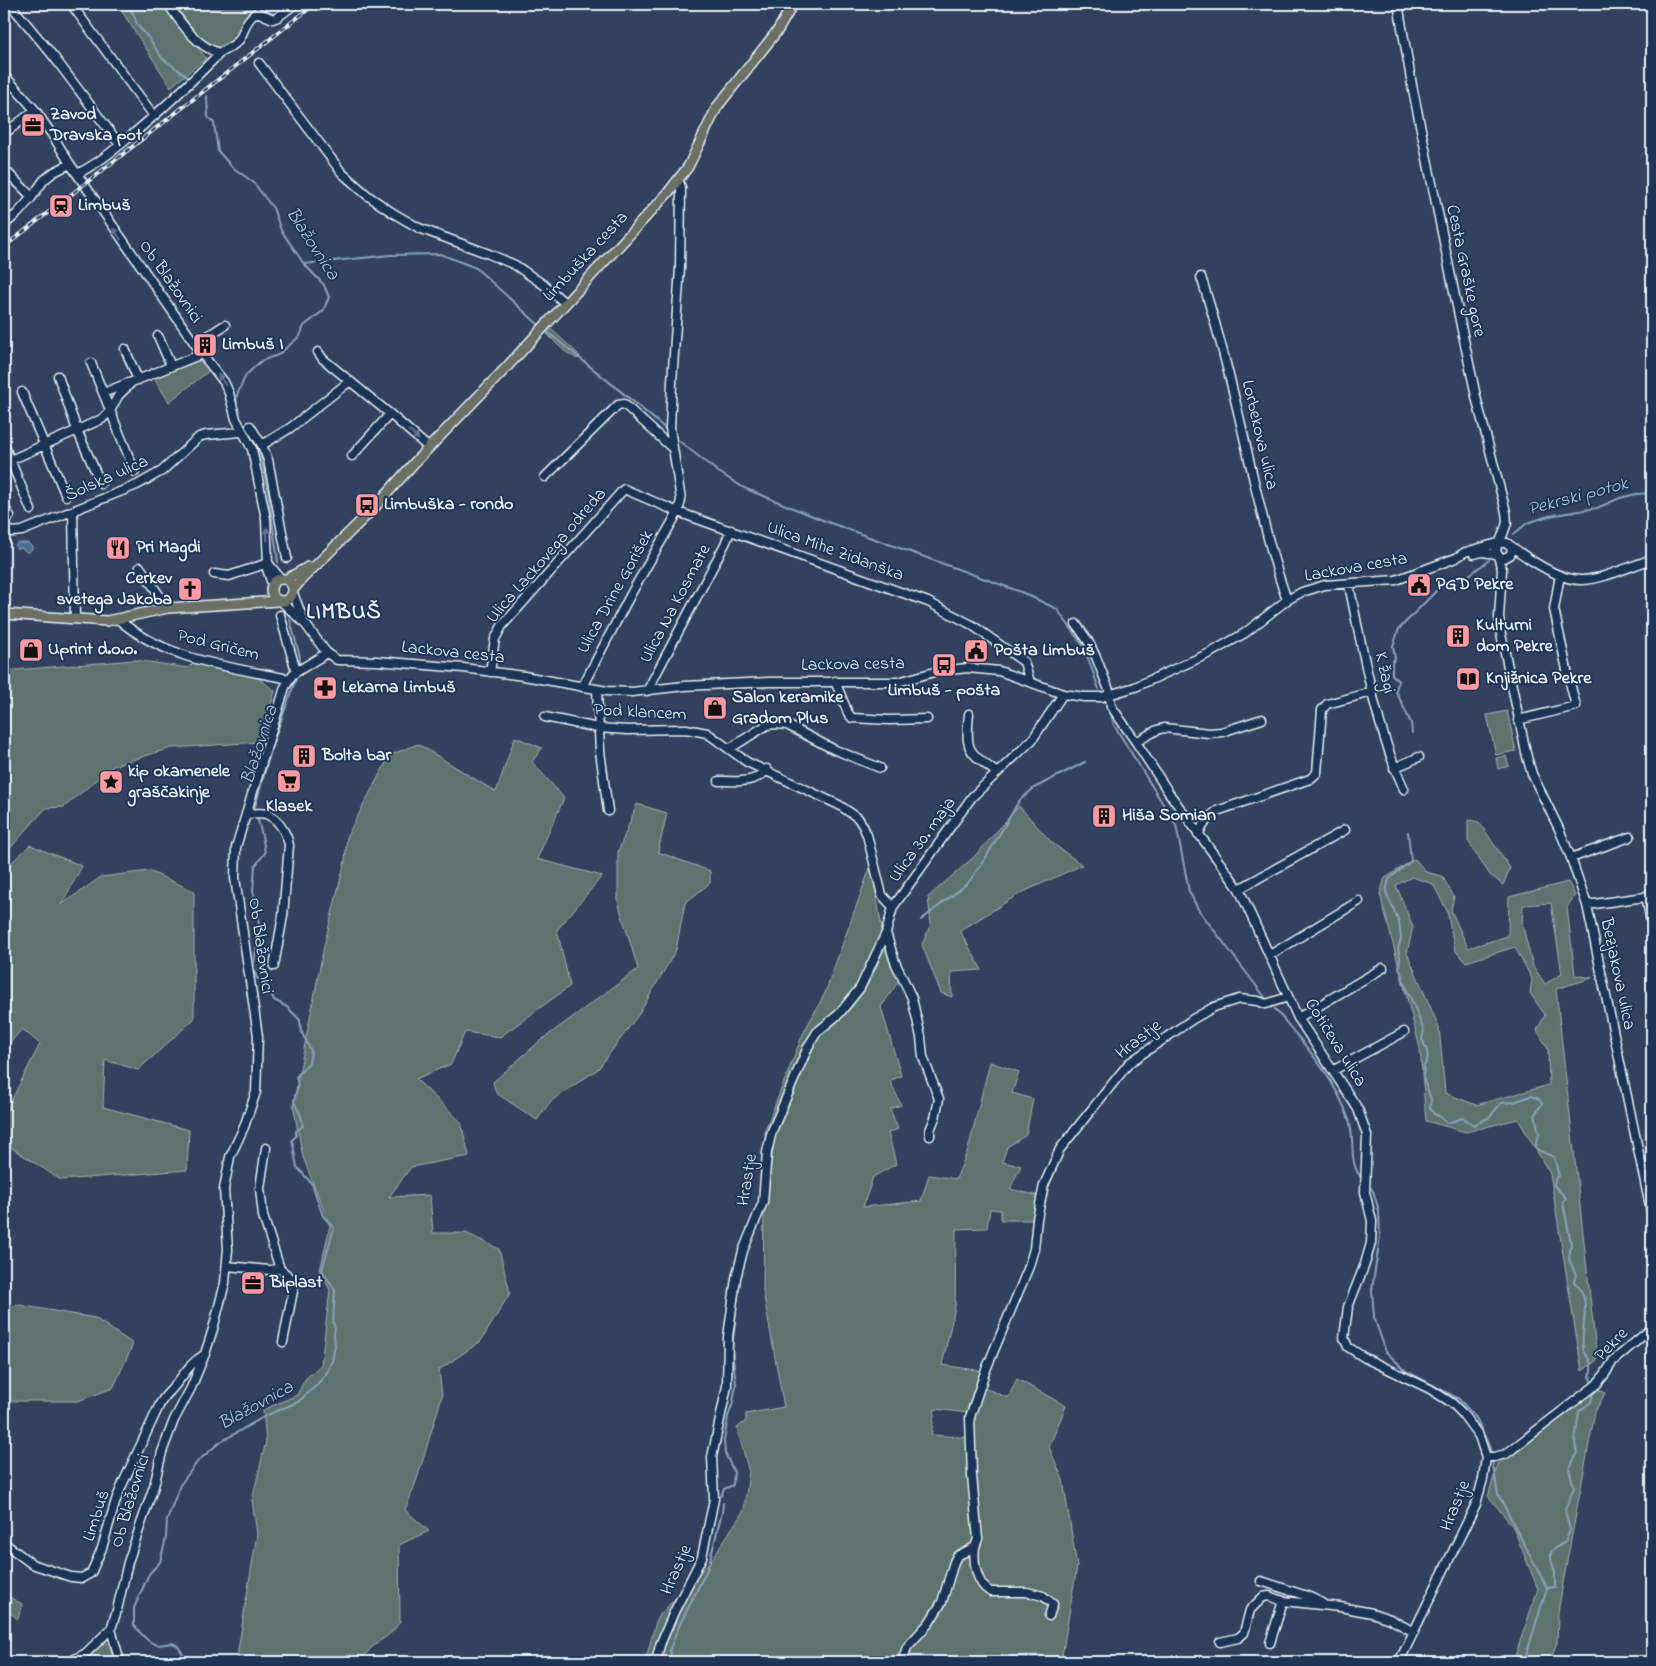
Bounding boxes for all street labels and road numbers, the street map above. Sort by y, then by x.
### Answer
street label: Cesta Graške gore [1437,202,1492,341]
street label: Limbuška cesta [537,206,635,308]
street label: Ob Blažovnici [132,235,208,329]
street label: Lorbekova ulica [1234,378,1284,492]
street label: Šolska ulica [61,449,153,509]
street label: Ulica Lackovega odreda [481,482,614,630]
street label: Ulica Mihe Zidanška [763,515,907,589]
street label: Ulica Drine Gorišek [571,525,661,659]
street label: Ulica Na Kosmate [634,539,719,668]
street label: Lackova cesta [1303,546,1409,590]
street label: Pod Gričem [174,623,262,669]
street label: Lackova cesta [400,635,506,671]
street label: K žagi [1366,650,1401,697]
street label: Lackova cesta [801,651,905,679]
street label: Pod klancem [593,698,687,728]
street label: Ulica 30. maja [883,792,963,888]
street label: Ob Blažovnici [240,896,280,996]
street label: Bezjakova ulica [1592,915,1642,1032]
street label: Cotičeva ulica [1297,994,1373,1092]
street label: Hrastje [1110,1013,1168,1066]
street label: Hrastje [731,1151,765,1208]
street label: Pekre [1589,1321,1636,1368]
street label: Ob Blažovnici [104,1451,158,1551]
street label: Hrastje [1434,1476,1478,1535]
street label: Limbuš [76,1487,118,1545]
street label: Hrastje [654,1540,700,1599]

